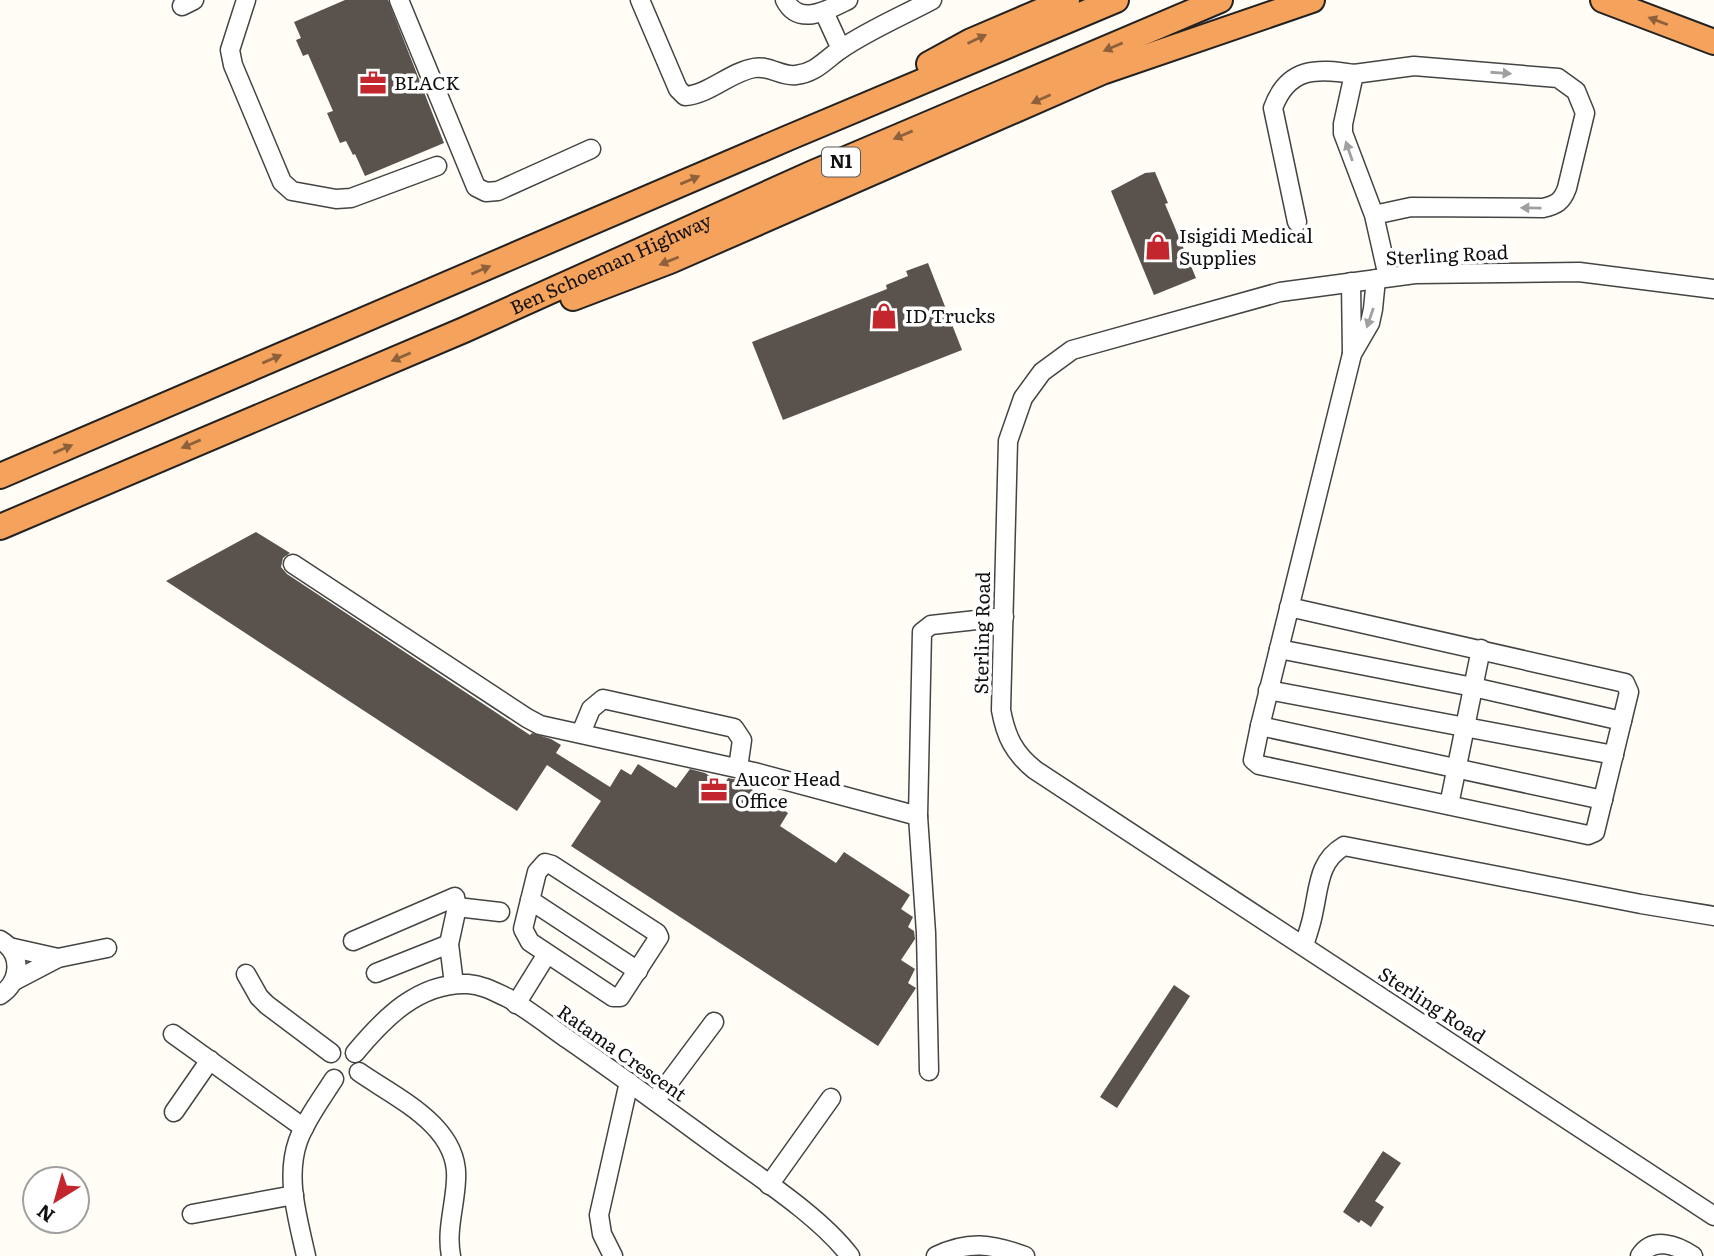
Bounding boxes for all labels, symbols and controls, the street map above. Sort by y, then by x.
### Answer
one-way arrow [1648,15,1669,26]
one-way arrow [967,34,987,45]
one-way arrow [1102,41,1123,52]
office icon: BLACK [358,68,388,98]
place label: BLACK [394,68,460,96]
one-way arrow [1490,68,1512,79]
one-way arrow [1030,94,1051,105]
one-way arrow [892,130,913,141]
one-way arrow [1343,141,1354,162]
road number: N1 [822,148,860,176]
one-way arrow [680,174,700,186]
one-way arrow [1519,202,1541,214]
street label: Ben Schoeman Highway [505,205,716,321]
place label: Isigidi Medical Supplies [1179,221,1313,271]
shop icon: Isigidi Medical Supplies [1143,232,1173,262]
street label: Sterling Road [1385,237,1509,271]
one-way arrow [659,255,679,267]
one-way arrow [471,264,492,275]
shop icon: ID Trucks [869,301,899,331]
place label: ID Trucks [905,301,996,329]
one-way arrow [1364,308,1375,329]
one-way arrow [390,351,411,362]
one-way arrow [262,354,283,365]
one-way arrow [180,439,201,450]
one-way arrow [52,443,73,454]
street label: Sterling Road [966,571,996,695]
place label: Aucor Head Office [735,764,841,814]
office icon: Aucor Head Office [699,775,729,805]
street label: Sterling Road [1373,959,1492,1050]
street label: Ratama Crescent [552,997,693,1107]
north arrow [21,1165,91,1235]
text: N [30,1198,60,1230]

